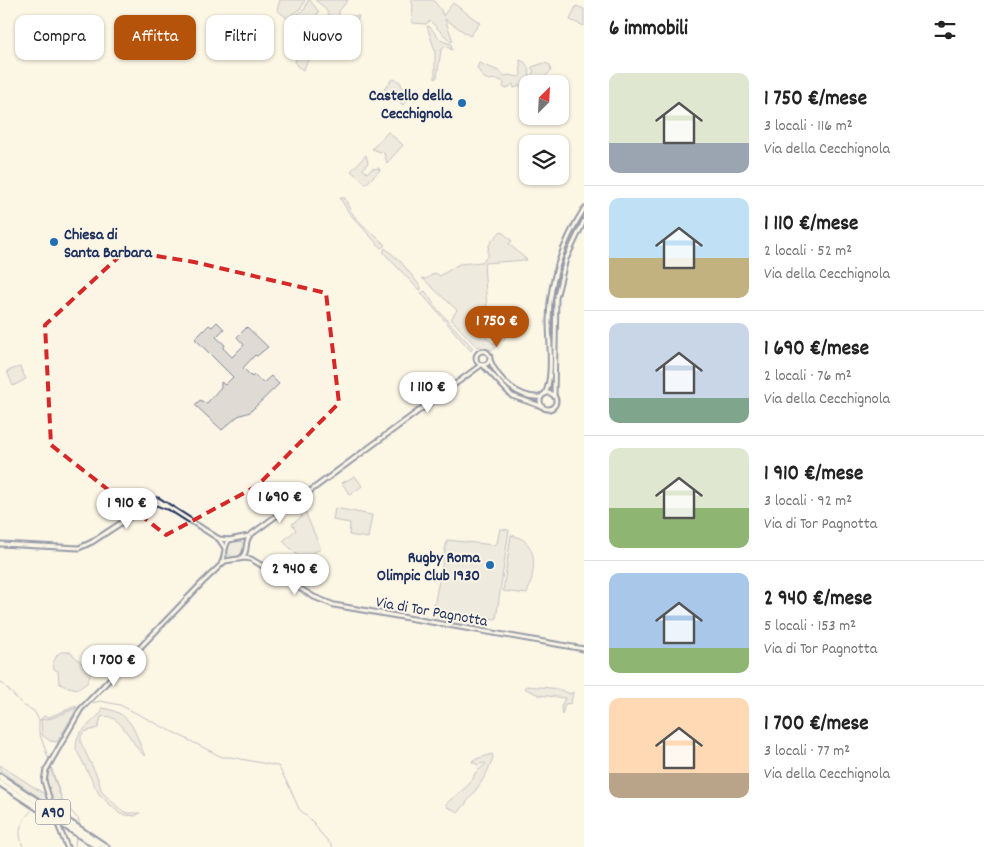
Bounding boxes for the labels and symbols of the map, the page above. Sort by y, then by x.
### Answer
north arrow [519,75,569,125]
place label: Castello della Cecchignola [369,85,453,126]
marker: Castello della Cecchignola [456,97,468,109]
place label: Chiesa di Santa Barbara [64,224,153,265]
marker: Chiesa di Santa Barbara [48,236,60,248]
pin: 1 750 € [451,306,543,348]
pin: 1 110 € [382,372,474,414]
pin: 1 690 € [234,482,326,524]
pin: 1 910 € [81,488,173,530]
place label: Rugby Roma Olimpic Club 1930 [377,547,481,588]
pin: 2 940 € [249,554,341,596]
marker: Rugby Roma Olimpic Club 1930 [484,559,496,571]
street label: Via di Tor Pagnotta [374,591,490,634]
pin: 1 700 € [68,644,160,687]
road number: A90 [36,800,70,824]

